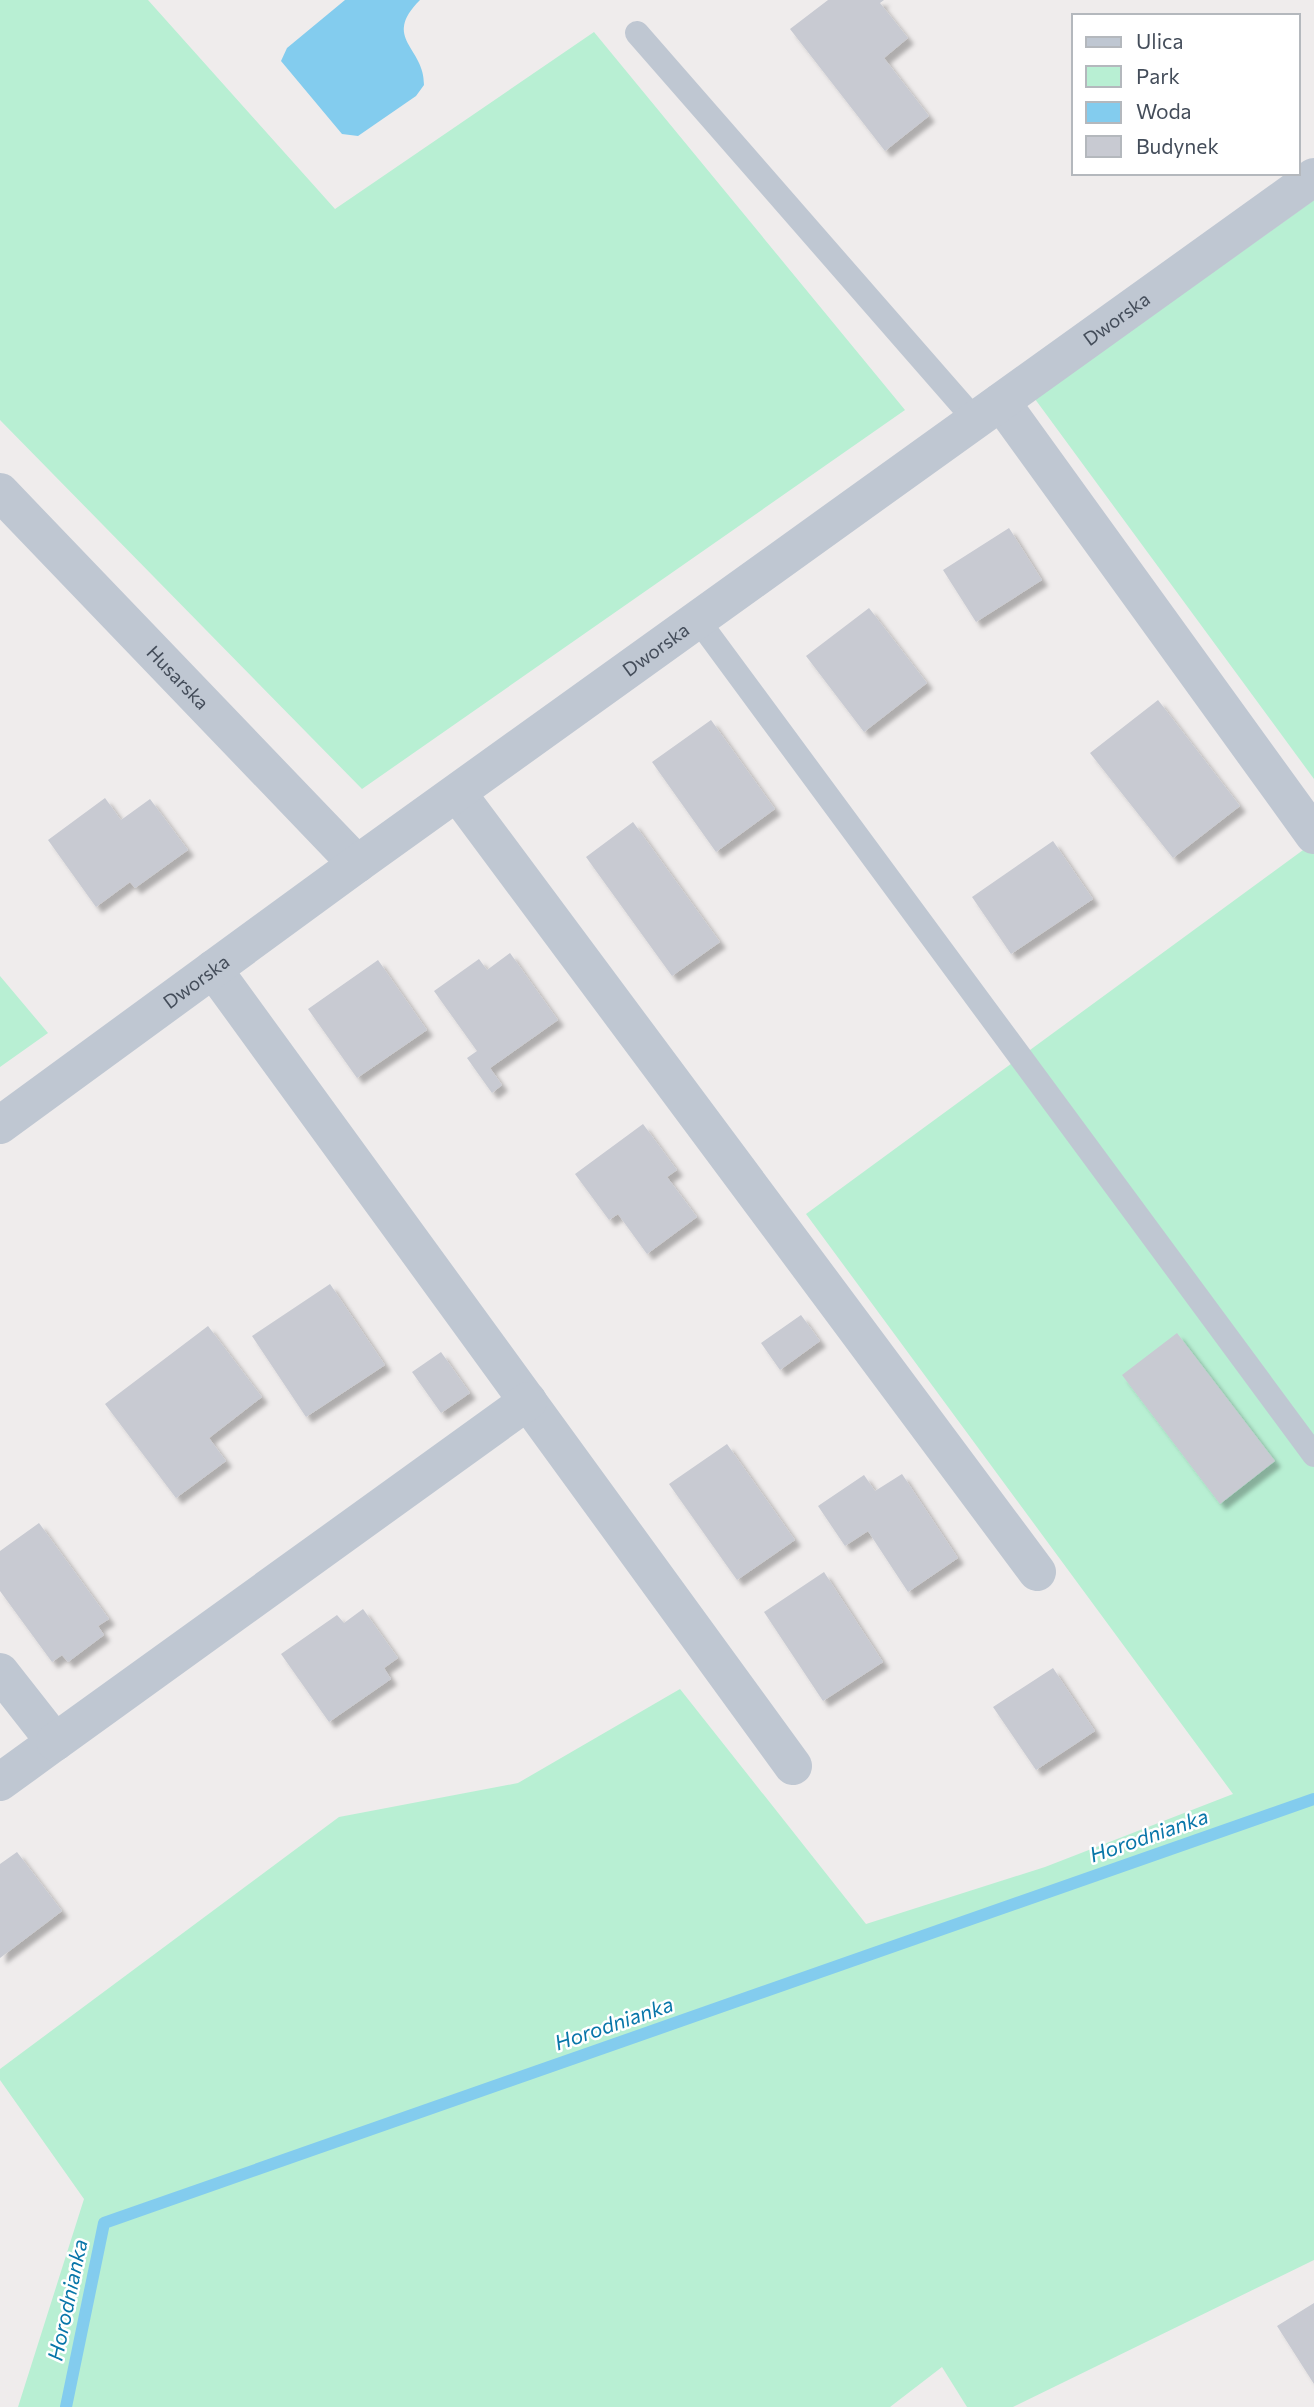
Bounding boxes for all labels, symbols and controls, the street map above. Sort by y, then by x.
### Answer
legend [1072,14,1300,175]
text: Ulica [1136,28,1183,53]
text: Park [1136,63,1180,88]
text: Woda [1136,98,1192,123]
text: Budynek [1136,133,1219,158]
street label: Dworska [1078,287,1154,350]
street label: Dworska [618,618,693,681]
street label: Husarska [142,640,214,714]
street label: Dworska [158,949,233,1013]
water label: Horodnianka [1086,1803,1211,1867]
water label: Horodnianka [551,1991,676,2055]
water label: Horodnianka [41,2237,92,2363]

